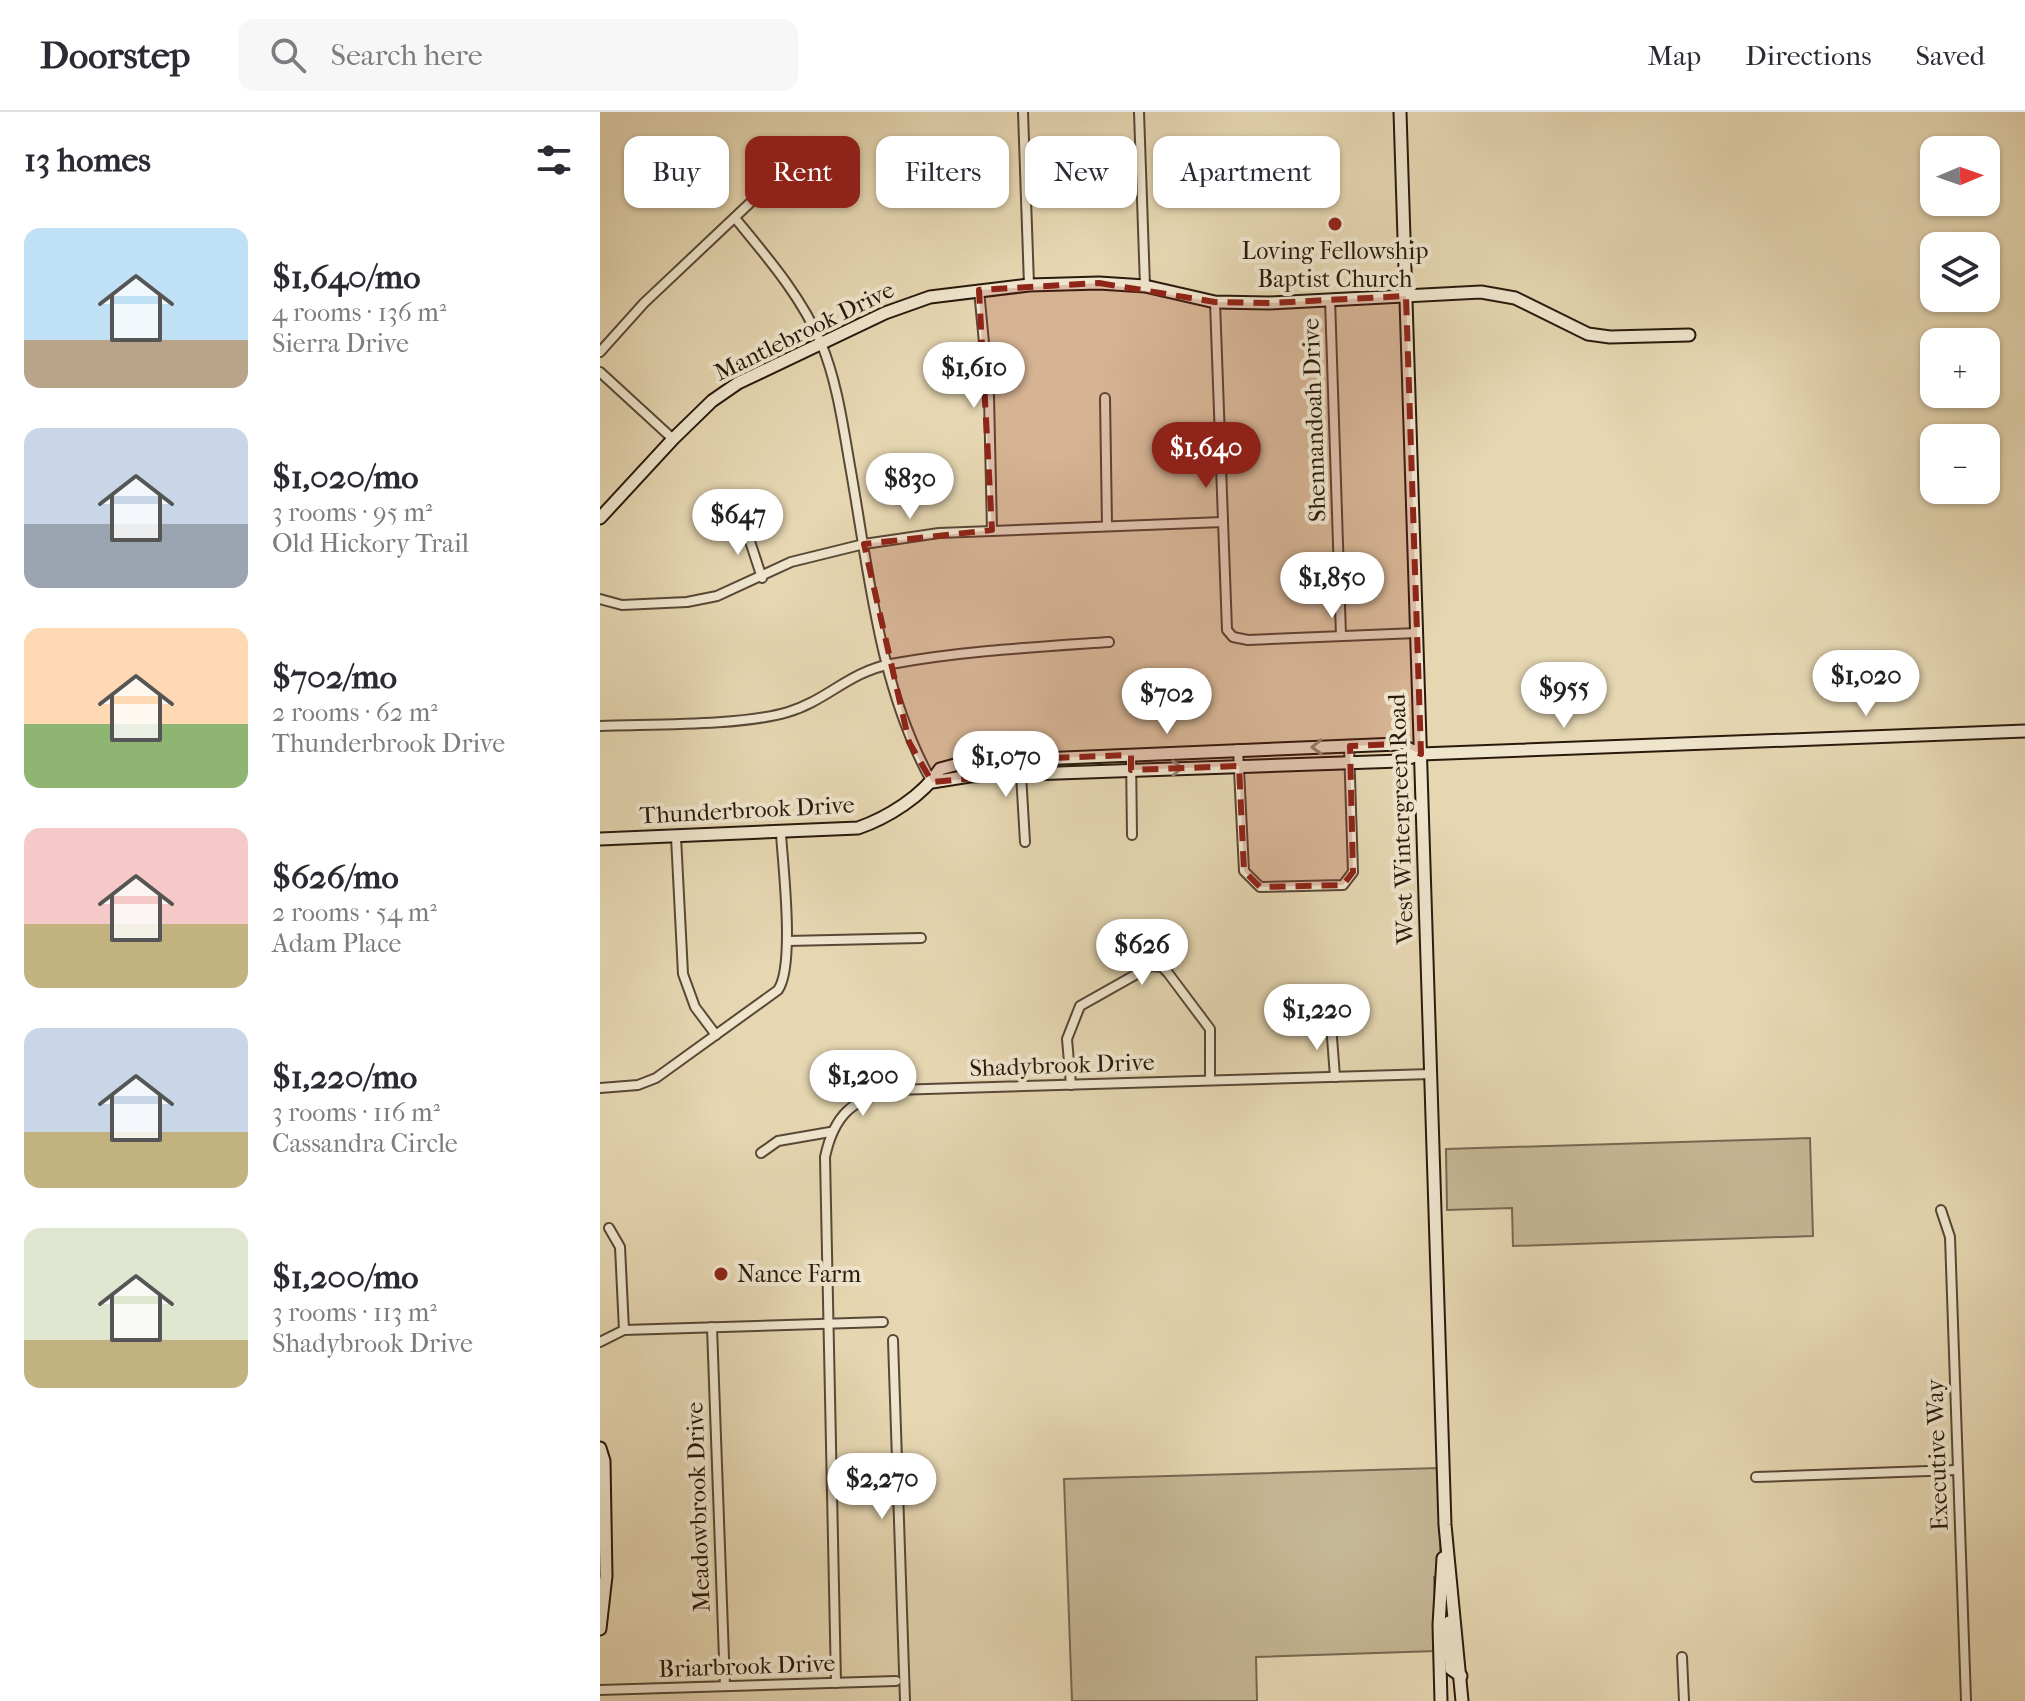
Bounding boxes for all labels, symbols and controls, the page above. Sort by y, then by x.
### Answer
search box [238,19,798,91]
text: Doorstep [40,33,190,78]
icon: search [266,33,310,77]
text: Search here [330,38,483,73]
text: Map [1648,39,1701,72]
text: Directions [1745,39,1872,72]
text: Saved [1916,39,1985,72]
chip: Buy [624,136,729,208]
chip: Rent [745,136,860,208]
chip: Filters [876,136,1009,208]
chip: New [1025,136,1137,208]
chip: Apartment [1153,136,1340,208]
north arrow [1920,136,2000,216]
map controls [1920,136,2000,504]
icon: filters [532,138,576,182]
text: 13 homes [24,140,151,180]
marker: Loving Fellowship Baptist Church [1326,215,1344,233]
button: layers [1920,232,2000,312]
place label: Loving Fellowship Baptist Church [1242,237,1428,293]
text: $1,640/mo [272,257,420,297]
icon: home [88,260,184,356]
street label: Mantlebrook Drive [710,275,899,387]
text: 4 rooms · 136 m² [272,297,446,328]
street label: Shennandoah Drive [1296,317,1332,522]
text: Sierra Drive [272,328,409,359]
button: + [1920,328,2000,408]
pin: $1,610 [909,342,1039,410]
text: $1,610 [941,352,1007,383]
pin: $1,640 [1141,422,1271,490]
button: − [1920,424,2000,504]
text: $1,640 [1170,432,1242,463]
pin: $830 [863,453,957,521]
text: $1,020/mo [272,457,419,497]
icon: home [88,460,184,556]
text: $830 [884,463,936,494]
pin: $647 [691,489,785,557]
text: 3 rooms · 95 m² [272,497,432,528]
text: $647 [710,499,766,530]
text: Old Hickory Trail [272,528,469,559]
pin: $1,850 [1267,552,1397,620]
text: $1,850 [1298,562,1366,593]
pin: $1,020 [1801,650,1931,718]
text: $702/mo [272,657,397,697]
icon: home [88,660,184,756]
text: $1,020 [1830,660,1902,691]
pin: $955 [1517,662,1611,730]
pin: $702 [1120,668,1214,736]
text: $955 [1539,672,1589,703]
text: $702 [1140,678,1194,709]
street label: West Wintergreen Road [1383,692,1419,946]
text: 2 rooms · 62 m² [272,697,438,728]
text: Thunderbrook Drive [272,728,505,759]
pin: $1,070 [941,731,1071,799]
one-way arrow [1310,738,1323,756]
text: $1,070 [971,741,1041,772]
one-way arrow [1171,760,1184,777]
street label: Thunderbrook Drive [639,790,855,830]
text: $626/mo [272,857,399,897]
icon: home [88,860,184,956]
text: 2 rooms · 54 m² [272,897,437,928]
pin: $626 [1095,919,1189,987]
text: Adam Place [272,928,401,959]
text: $626 [1114,929,1170,960]
pin: $1,220 [1252,984,1382,1052]
text: $1,220 [1282,994,1352,1025]
street label: Shadybrook Drive [969,1048,1155,1082]
pin: $1,200 [798,1050,928,1118]
text: $1,220/mo [272,1057,417,1097]
icon: home [88,1060,184,1156]
text: $1,200 [827,1060,899,1091]
text: 3 rooms · 116 m² [272,1097,440,1128]
text: Cassandra Circle [272,1128,458,1159]
text: $1,200/mo [272,1257,419,1297]
icon: home [88,1260,184,1356]
place label: Nance Farm [737,1260,861,1288]
marker: Nance Farm [712,1265,730,1283]
text: 3 rooms · 113 m² [272,1297,437,1328]
text: Shadybrook Drive [272,1328,473,1359]
street label: Executive Way [1920,1377,1954,1531]
street label: Meadowbrook Drive [680,1401,716,1612]
pin: $2,270 [817,1453,947,1521]
text: $2,270 [845,1463,919,1494]
street label: Briarbrook Drive [658,1649,836,1683]

